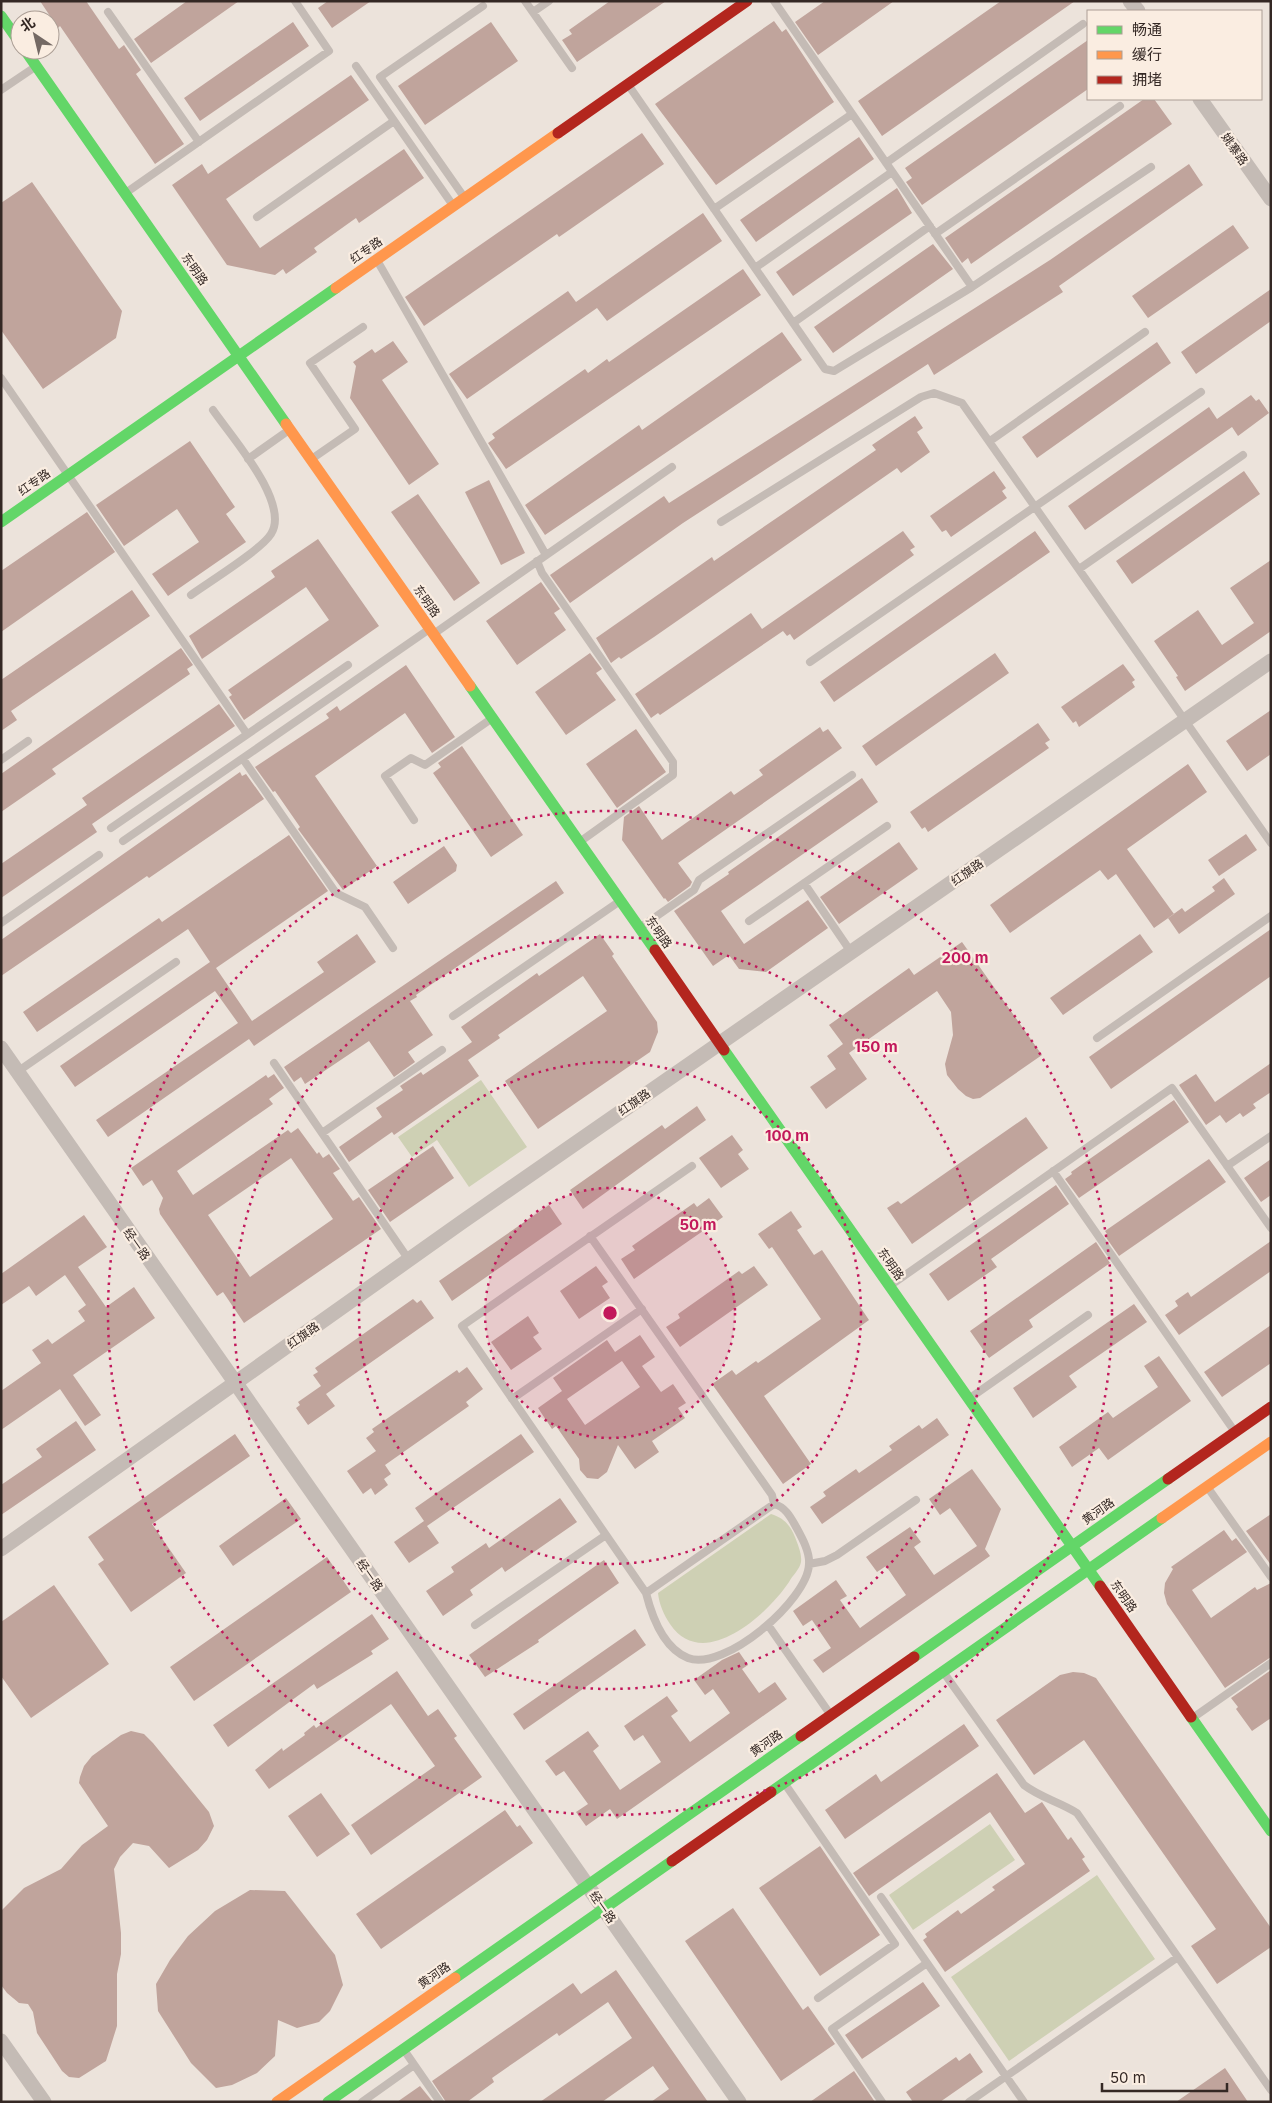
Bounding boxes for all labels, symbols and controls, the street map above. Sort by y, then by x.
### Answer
north arrow [10,10,60,60]
legend [1087,10,1262,100]
text: 北 [17,13,38,35]
text: 畅通 [1132,20,1162,39]
text: 缓行 [1132,45,1162,64]
text: 拥堵 [1132,70,1162,89]
street label: 姚寨路 [1219,130,1251,168]
street label: 红专路 [347,234,385,266]
street label: 东明路 [179,250,211,288]
street label: 红专路 [15,466,53,498]
street label: 东明路 [411,582,443,620]
street label: 红旗路 [948,856,986,888]
street label: 东明路 [643,913,675,951]
text: 200 m [942,948,988,967]
text: 150 m [854,1037,898,1056]
street label: 红旗路 [615,1086,653,1118]
text: 100 m [765,1126,809,1145]
text: 50 m [680,1215,716,1234]
street label: 经一路 [121,1225,153,1263]
street label: 东明路 [875,1245,907,1283]
centre of rings [601,1304,619,1322]
street label: 红旗路 [284,1319,322,1351]
street label: 黄河路 [1079,1495,1117,1527]
street label: 经一路 [354,1556,386,1594]
street label: 东明路 [1108,1577,1140,1615]
street label: 黄河路 [747,1727,785,1759]
street label: 经一路 [587,1888,619,1926]
street label: 黄河路 [415,1959,453,1991]
scale bar [1102,2060,1227,2092]
text: 50 m [1110,2068,1146,2087]

